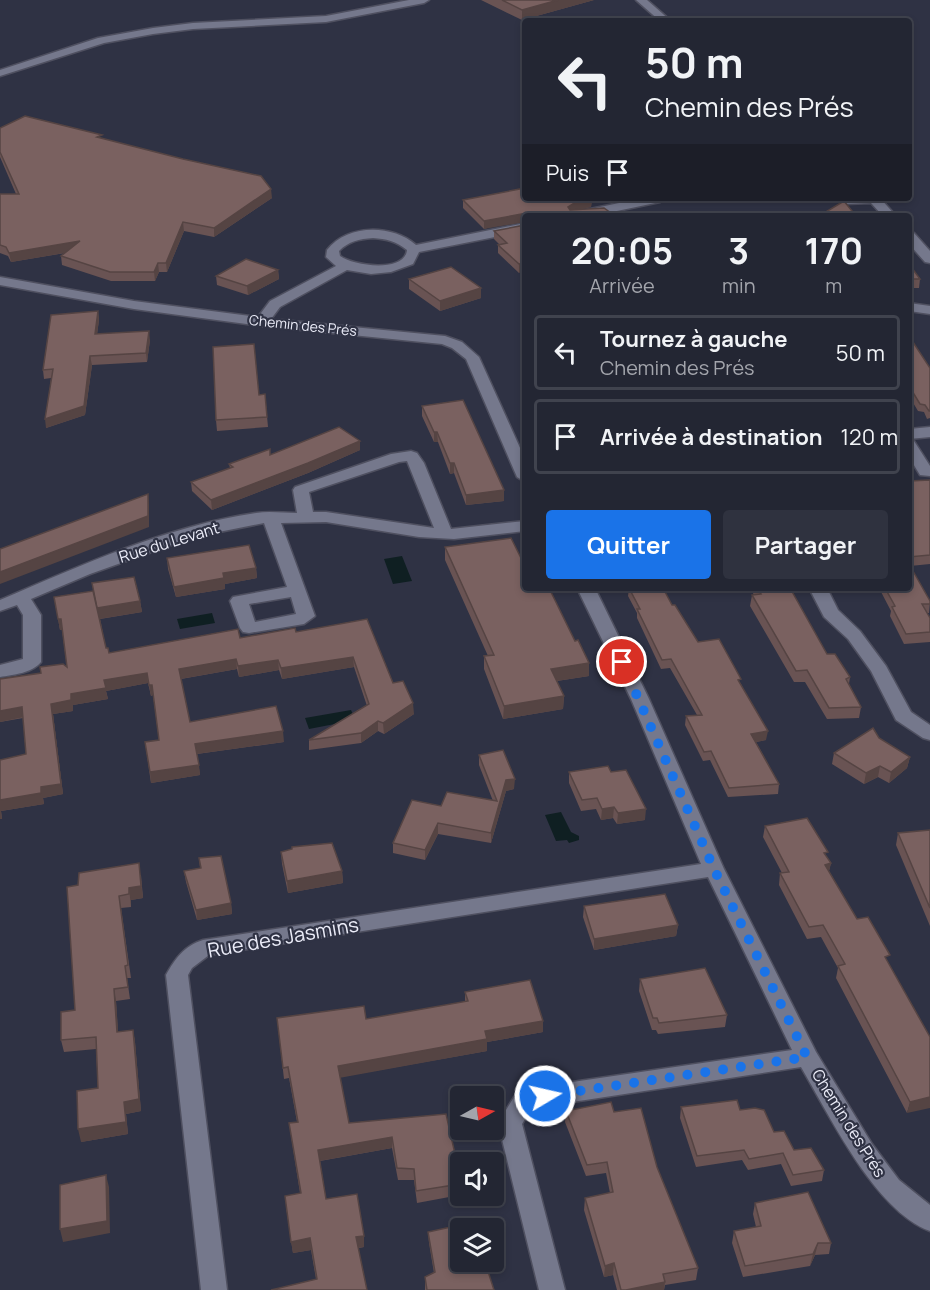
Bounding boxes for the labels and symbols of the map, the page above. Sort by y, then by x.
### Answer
street label: Chemin des Prés [248,310,358,340]
street label: Rue du Levant [116,516,222,568]
pin [596,636,647,687]
street label: Rue des Jasmins [205,910,361,964]
position arrow [513,1064,577,1128]
street label: Chemin des Prés [807,1065,891,1181]
north arrow [450,1086,504,1140]

